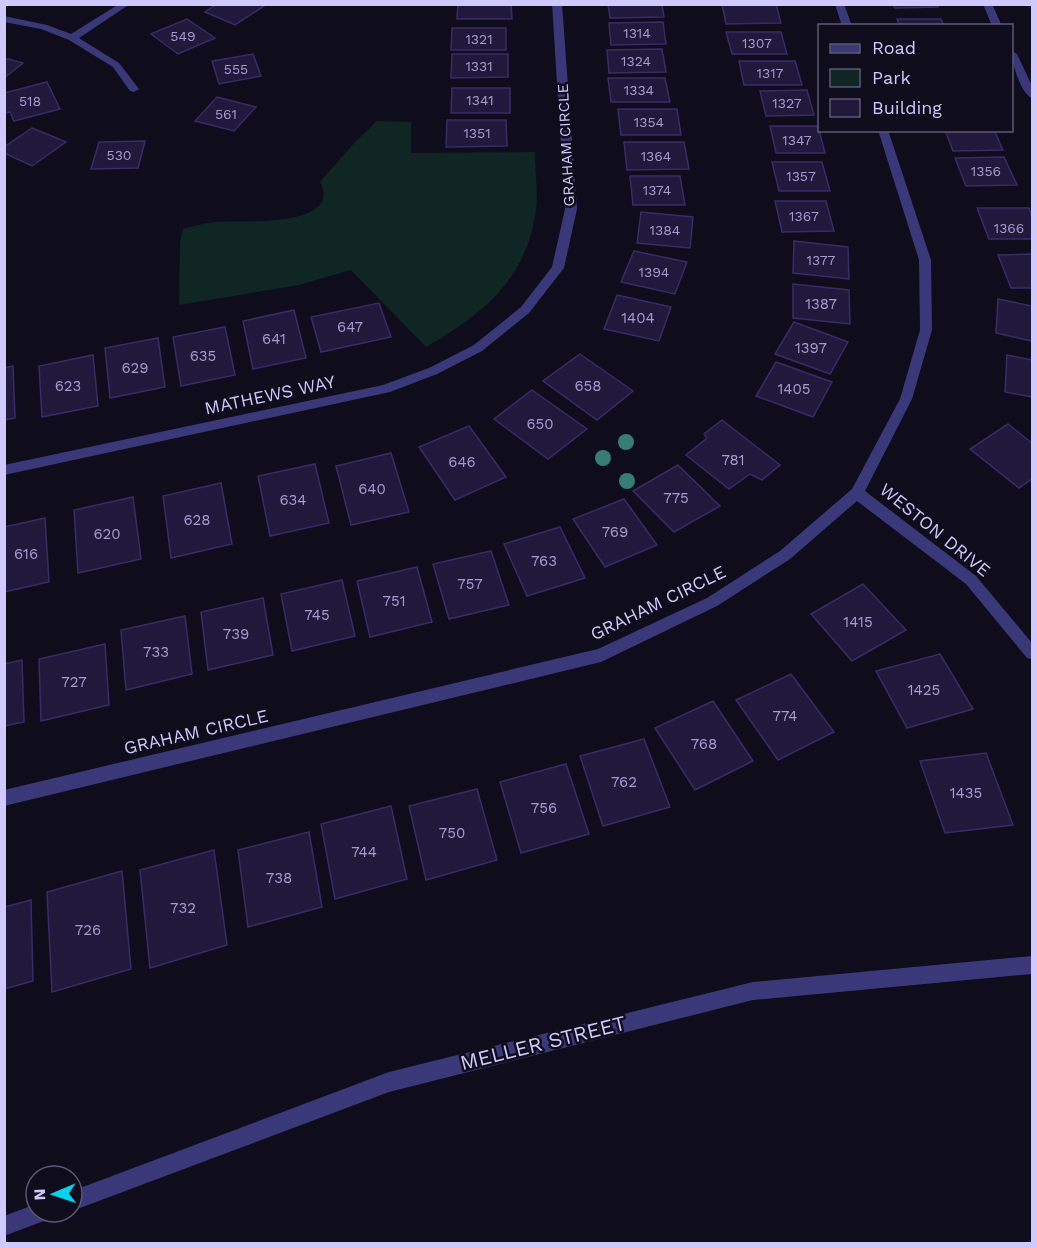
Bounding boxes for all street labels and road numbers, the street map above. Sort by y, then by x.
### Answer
street label: GRAHAM CIRCLE [554,83,578,207]
street label: MATHEWS WAY [203,370,338,419]
street label: WESTON DRIVE [876,479,995,581]
street label: GRAHAM CIRCLE [587,561,729,644]
street label: GRAHAM CIRCLE [122,705,270,758]
street label: MELLER STREET [457,1010,629,1075]

